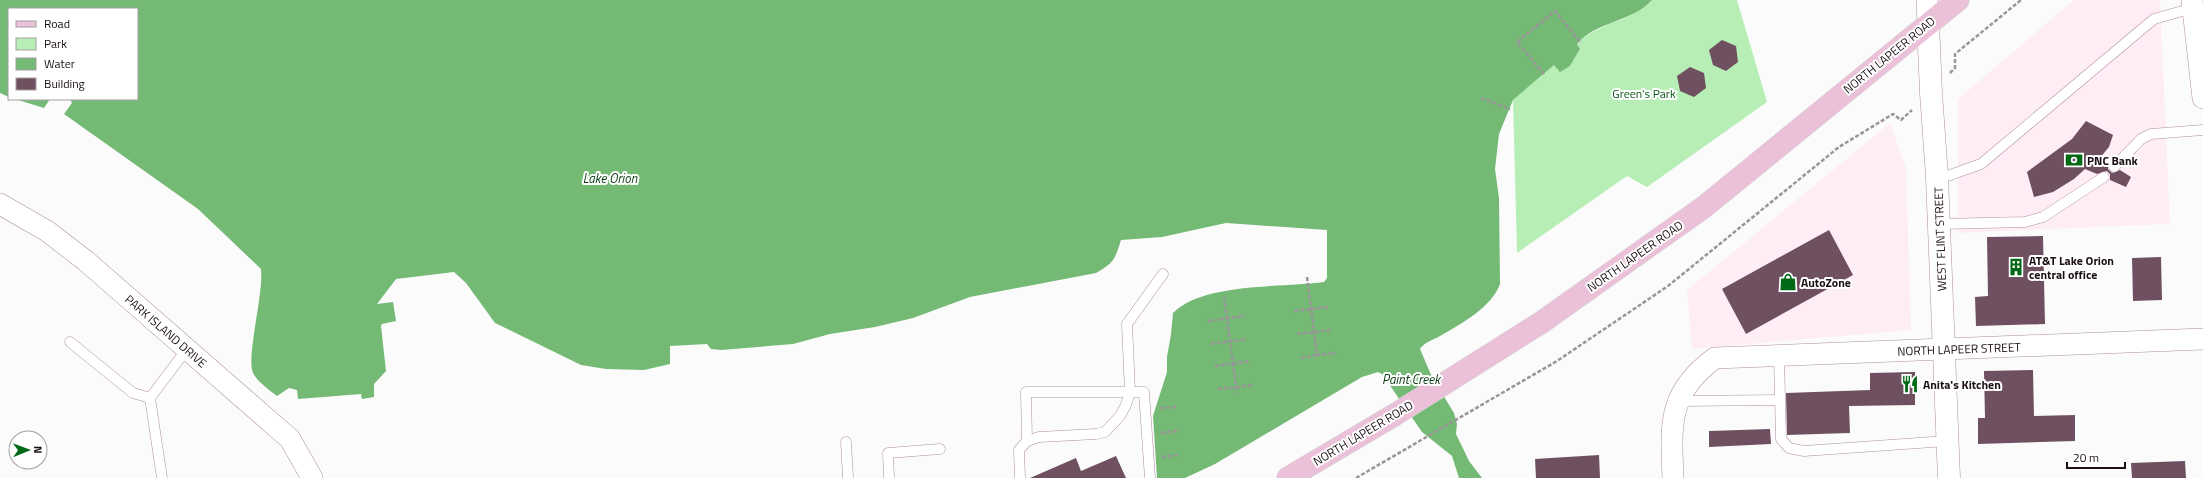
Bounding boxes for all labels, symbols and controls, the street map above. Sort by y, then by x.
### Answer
legend [8,8,138,100]
street label: NORTH LAPEER ROAD [1839,12,1939,98]
text: Road [44,14,70,33]
text: Park [44,34,67,53]
text: Water [44,54,75,73]
text: Building [44,74,85,93]
park label: Green's Park [1612,84,1676,103]
bank icon: PNC Bank [2064,150,2084,170]
place label: PNC Bank [2087,151,2139,170]
water label: Lake Orion [583,168,638,188]
street label: WEST FLINT STREET [1929,186,1951,292]
street label: NORTH LAPEER ROAD [1583,215,1687,296]
place label: AT&T Lake Orion central office [2029,251,2114,284]
building icon: AT&T Lake Orion central office [2006,257,2026,277]
shop icon: AutoZone [1778,272,1798,292]
place label: AutoZone [1801,273,1851,292]
street label: PARK ISLAND DRIVE [121,290,211,372]
street label: NORTH LAPEER STREET [1897,337,2022,361]
water label: Paint Creek [1382,369,1442,389]
restaurant icon: Anita's Kitchen [1900,374,1920,394]
place label: Anita's Kitchen [1923,375,2001,394]
street label: NORTH LAPEER ROAD [1309,395,1417,470]
north arrow [8,430,48,470]
scale bar [2067,444,2125,470]
text: N [30,446,46,454]
text: 20 m [2073,448,2099,467]

